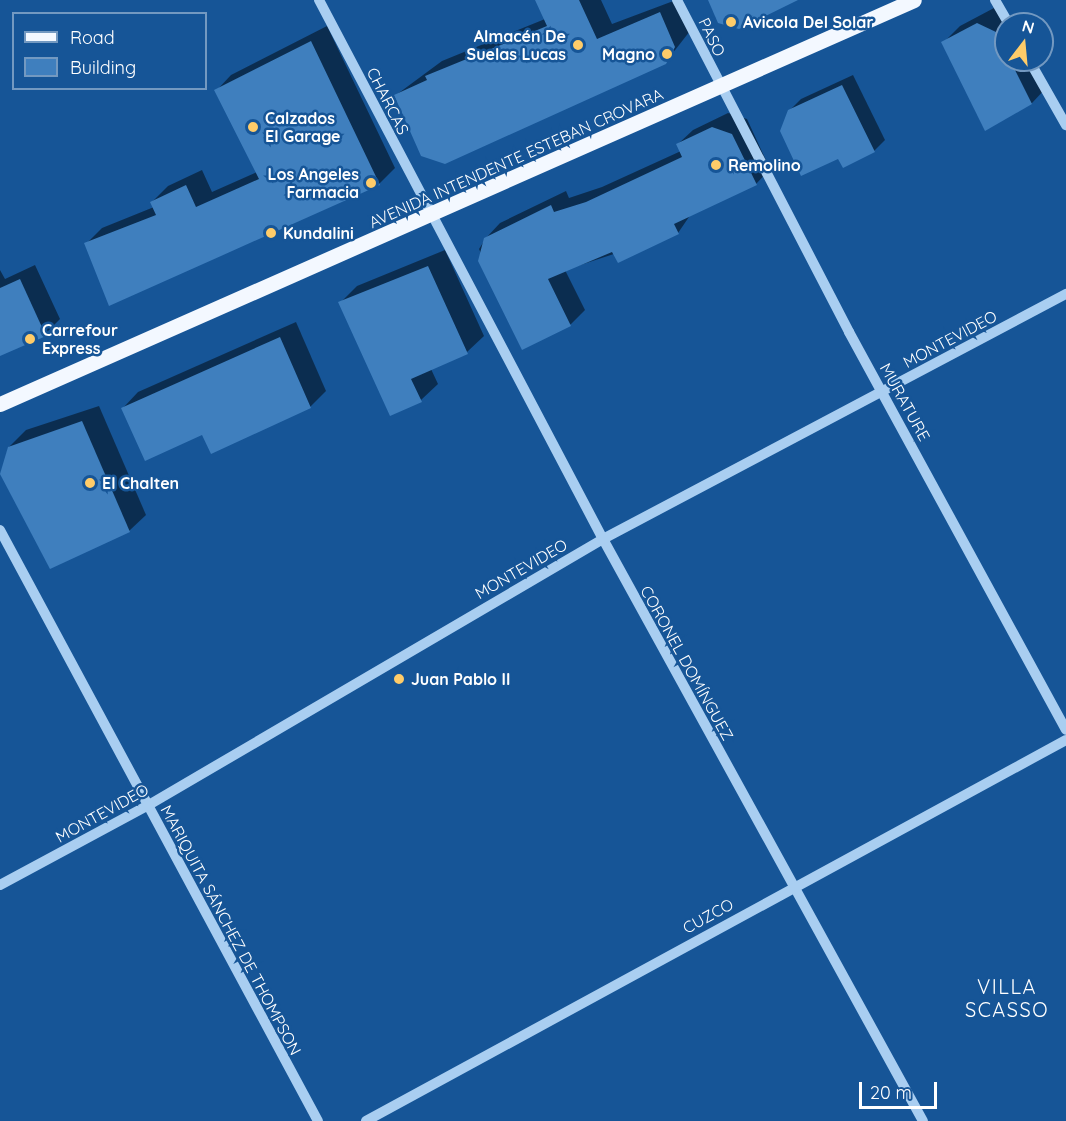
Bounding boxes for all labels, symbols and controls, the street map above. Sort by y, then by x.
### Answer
legend [12,12,207,90]
place label: Avicola Del Solar [743,12,873,32]
north arrow [994,12,1054,72]
street label: PASO [694,15,730,59]
marker: Avicola Del Solar [724,15,738,29]
text: N [1020,15,1037,38]
text: Road [70,26,115,49]
place label: Almacén De Suelas Lucas [467,26,566,64]
marker: Almacén De Suelas Lucas [571,38,585,52]
place label: Magno [602,44,655,64]
marker: Magno [660,47,674,61]
text: Building [70,56,136,79]
street label: CHARCAS [363,64,413,138]
street label: AVENIDA INTENDENTE ESTEBAN CROVARA [366,84,666,232]
place label: Calzados El Garage [265,108,340,146]
marker: Calzados El Garage [246,120,260,134]
place label: Remolino [728,155,801,175]
marker: Remolino [709,158,723,172]
place label: Los Angeles Farmacia [267,164,359,202]
marker: Los Angeles Farmacia [364,176,378,190]
place label: Kundalini [283,223,354,243]
marker: Kundalini [264,226,278,240]
street label: MONTEVIDEO [900,306,1000,372]
place label: Carrefour Express [42,320,118,358]
marker: Carrefour Express [23,332,37,346]
street label: MURATURE [876,360,934,444]
place label: El Chalten [102,473,179,493]
marker: El Chalten [83,476,97,490]
street label: MONTEVIDEO [471,535,571,603]
street label: CORONEL DOMÍNGUEZ [636,582,738,744]
place label: Juan Pablo II [411,669,510,689]
marker: Juan Pablo II [392,672,406,686]
street label: MONTEVIDEO [52,780,152,846]
street label: MARIQUITA SÁNCHEZ DE THOMPSON [157,802,305,1058]
street label: CUZCO [679,894,737,938]
district label: VILLA SCASSO [965,974,1049,1021]
scale bar [862,1070,940,1108]
text: 20 m [870,1081,912,1104]

